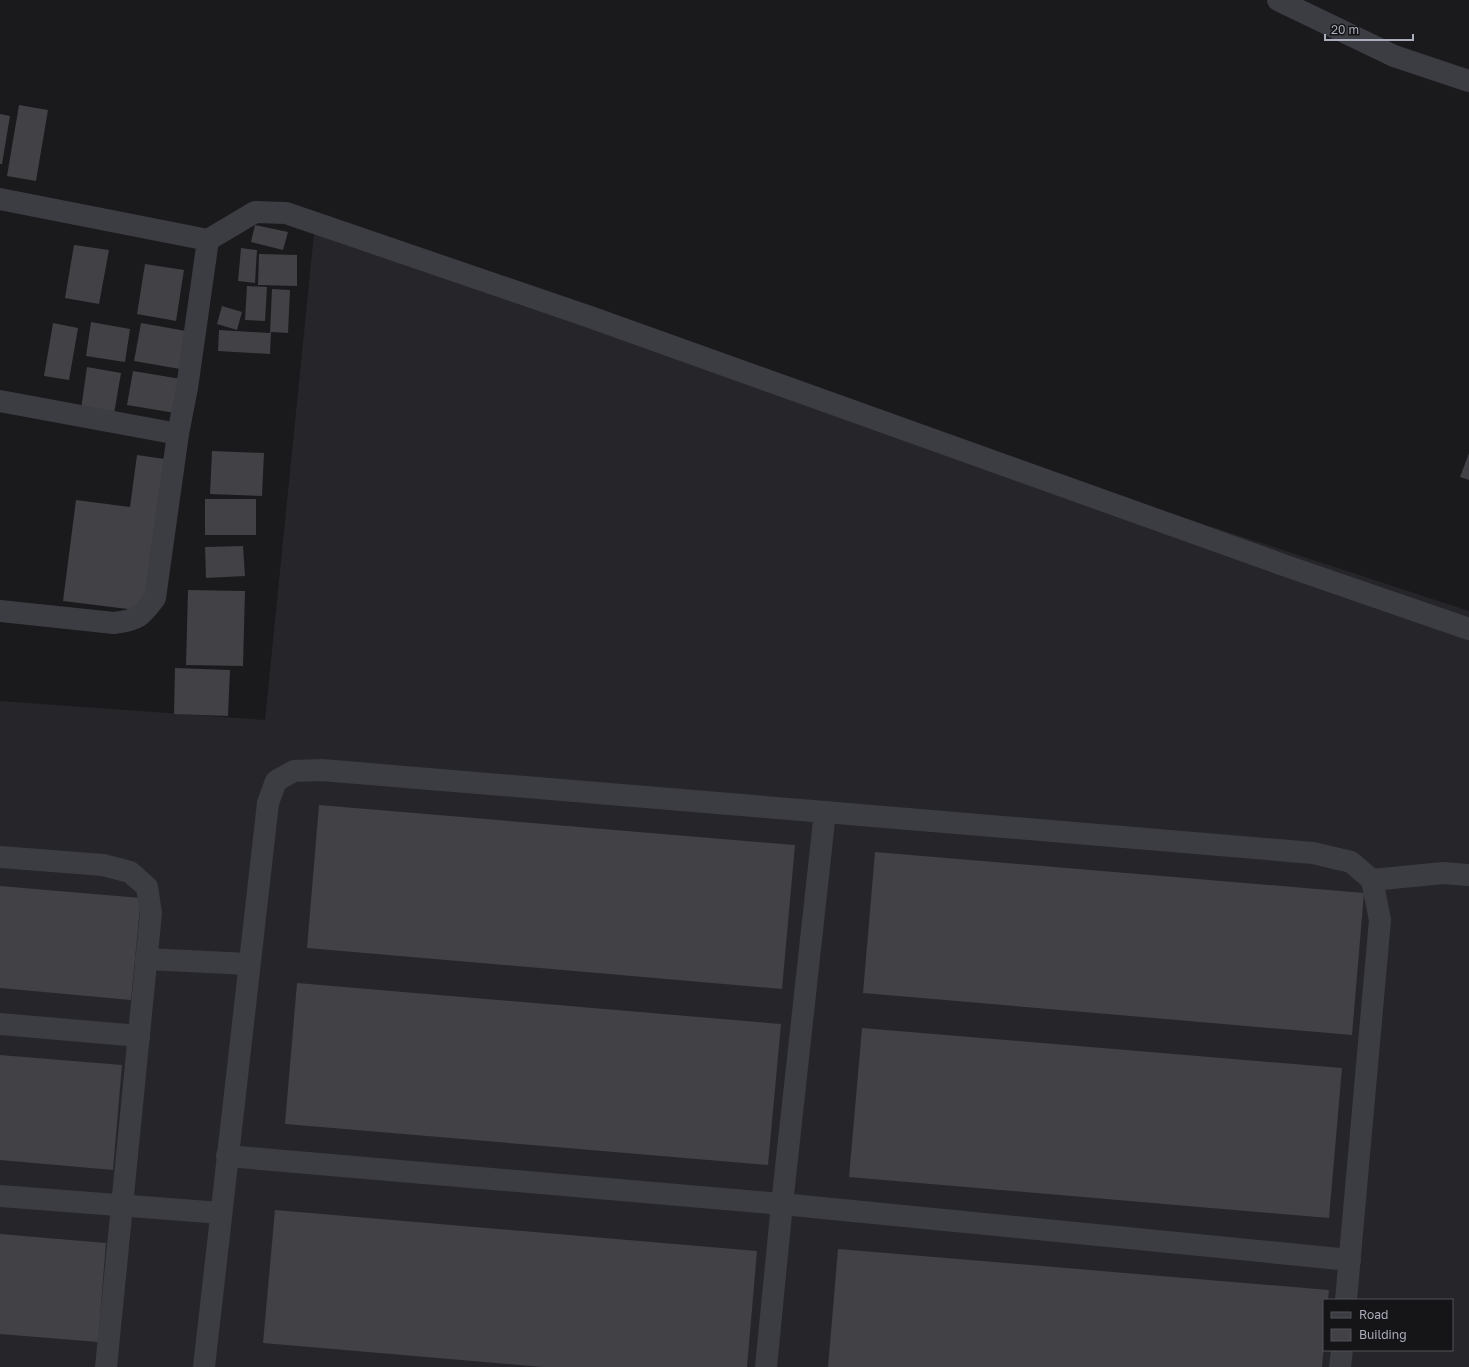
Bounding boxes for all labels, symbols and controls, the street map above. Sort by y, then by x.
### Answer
scale bar [1325,16,1413,42]
text: 20 m [1331,22,1359,37]
legend [1323,1299,1453,1351]
text: Road [1359,1307,1388,1322]
text: Building [1359,1327,1407,1342]

